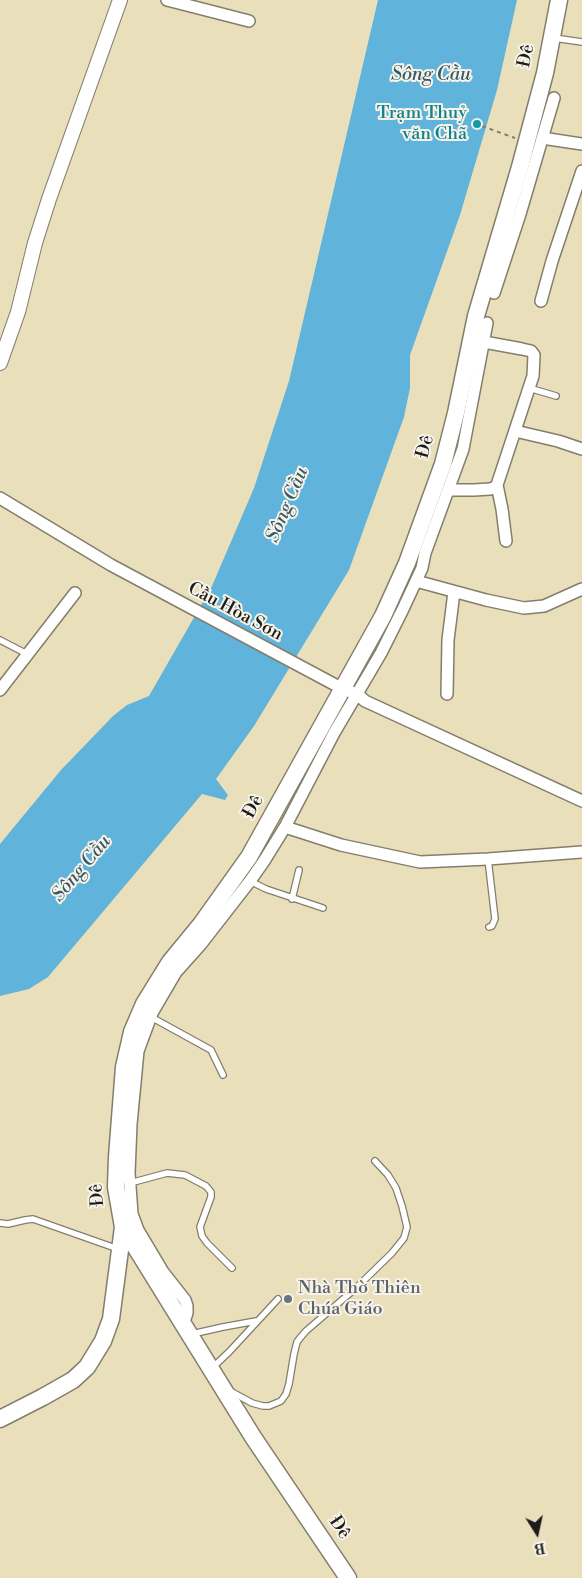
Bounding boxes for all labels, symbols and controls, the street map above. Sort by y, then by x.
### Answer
street label: Đê [514,42,540,70]
water label: Sông Cầu [391,64,471,86]
place label: Trạm Thuỷ văn Chã [377,103,467,146]
marker: Trạm Thuỷ văn Chã [471,118,483,130]
street label: Đê [412,433,440,461]
water label: Sông Cầu [262,464,314,546]
street label: Cầu Hòa Sơn [184,578,286,646]
street label: Đê [239,792,269,822]
water label: Sông Cầu [48,831,116,907]
street label: Đê [86,1183,110,1207]
place label: Nhà Thờ Thiên Chúa Giáo [298,1278,421,1320]
marker: Nhà Thờ Thiên Chúa Giáo [282,1293,294,1305]
north arrow [512,1508,562,1558]
street label: Đê [324,1512,354,1544]
text: B [533,1538,546,1558]

